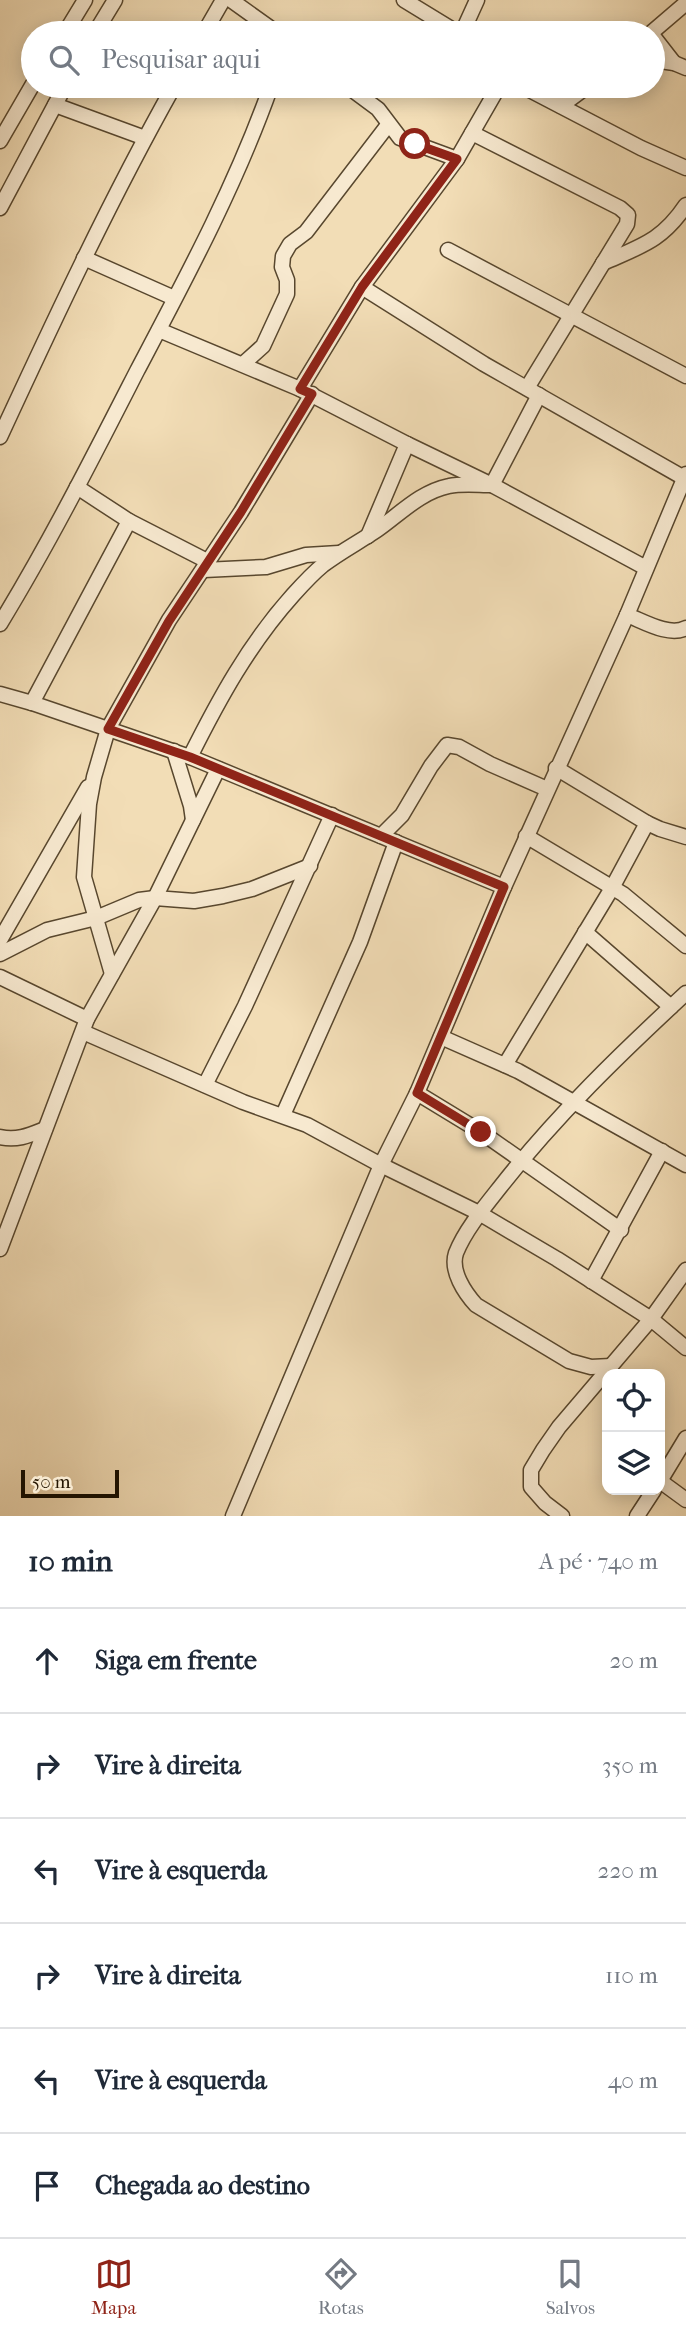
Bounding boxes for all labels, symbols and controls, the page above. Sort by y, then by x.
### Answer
search box [21,21,665,98]
icon: search [45,41,83,79]
text: Pesquisar aqui [101,44,261,75]
route start [399,128,430,159]
route end [465,1116,496,1147]
map controls [602,1369,665,1495]
button: locate [602,1369,665,1432]
button: layers [602,1432,665,1495]
scale bar [21,1467,119,1499]
text: 50 m [32,1471,71,1493]
text: 10 min [28,1544,113,1579]
text: A pé · 740 m [539,1548,658,1575]
icon: ahead [28,1642,66,1680]
text: Siga em frente [95,1645,257,1676]
text: 20 m [609,1647,658,1674]
icon: right [28,1747,66,1785]
text: Vire à direita [95,1750,241,1781]
text: 350 m [602,1752,658,1779]
icon: left [28,1852,66,1890]
text: Vire à esquerda [95,1855,267,1886]
text: 220 m [598,1857,658,1884]
icon: right [28,1957,66,1995]
text: Vire à direita [95,1960,241,1991]
text: 110 m [605,1962,658,1989]
icon: left [28,2062,66,2100]
text: Vire à esquerda [95,2065,267,2096]
text: 40 m [608,2067,658,2094]
icon: arrive [28,2167,66,2205]
text: Chegada ao destino [95,2170,310,2201]
tab: Mapa [91,2255,136,2319]
tab: Rotas [318,2255,364,2319]
tab: Salvos [546,2255,595,2319]

